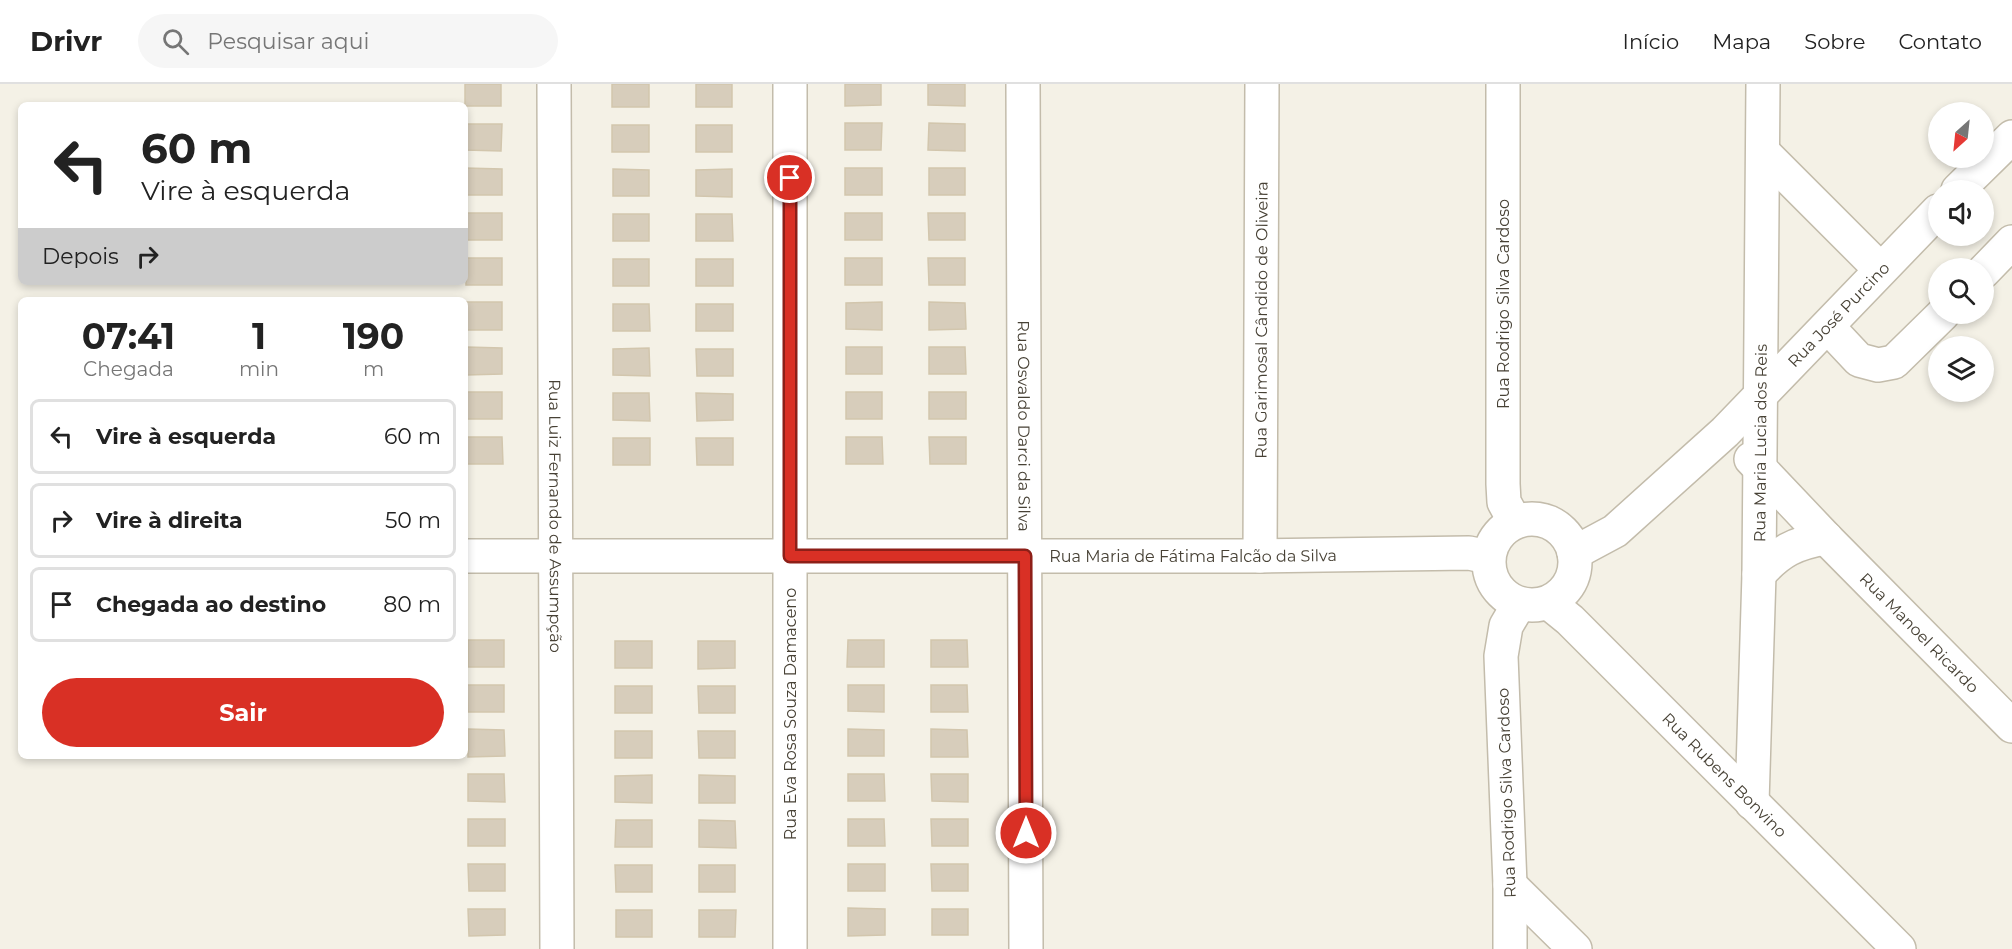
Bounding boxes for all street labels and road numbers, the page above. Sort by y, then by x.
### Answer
street label: Rua Garimosal Cândido de Oliveira [1251,181,1272,459]
street label: Rua Rodrigo Silva Cardoso [1494,199,1513,409]
street label: Rua José Purcino [1784,258,1894,371]
street label: Rua Osvaldo Darci da Silva [1014,320,1034,532]
street label: Rua Maria Lucia dos Reis [1750,344,1771,542]
street label: Rua Luiz Fernando de Assumpção [545,379,565,653]
street label: Rua Maria de Fátima Falcão da Silva [1049,546,1337,566]
street label: Rua Manoel Ricardo [1856,569,1983,697]
street label: Rua Eva Rosa Souza Damaceno [781,588,800,840]
street label: Rua Rodrigo Silva Cardoso [1493,688,1520,898]
street label: Rua Rubens Bonvino [1658,709,1791,841]

